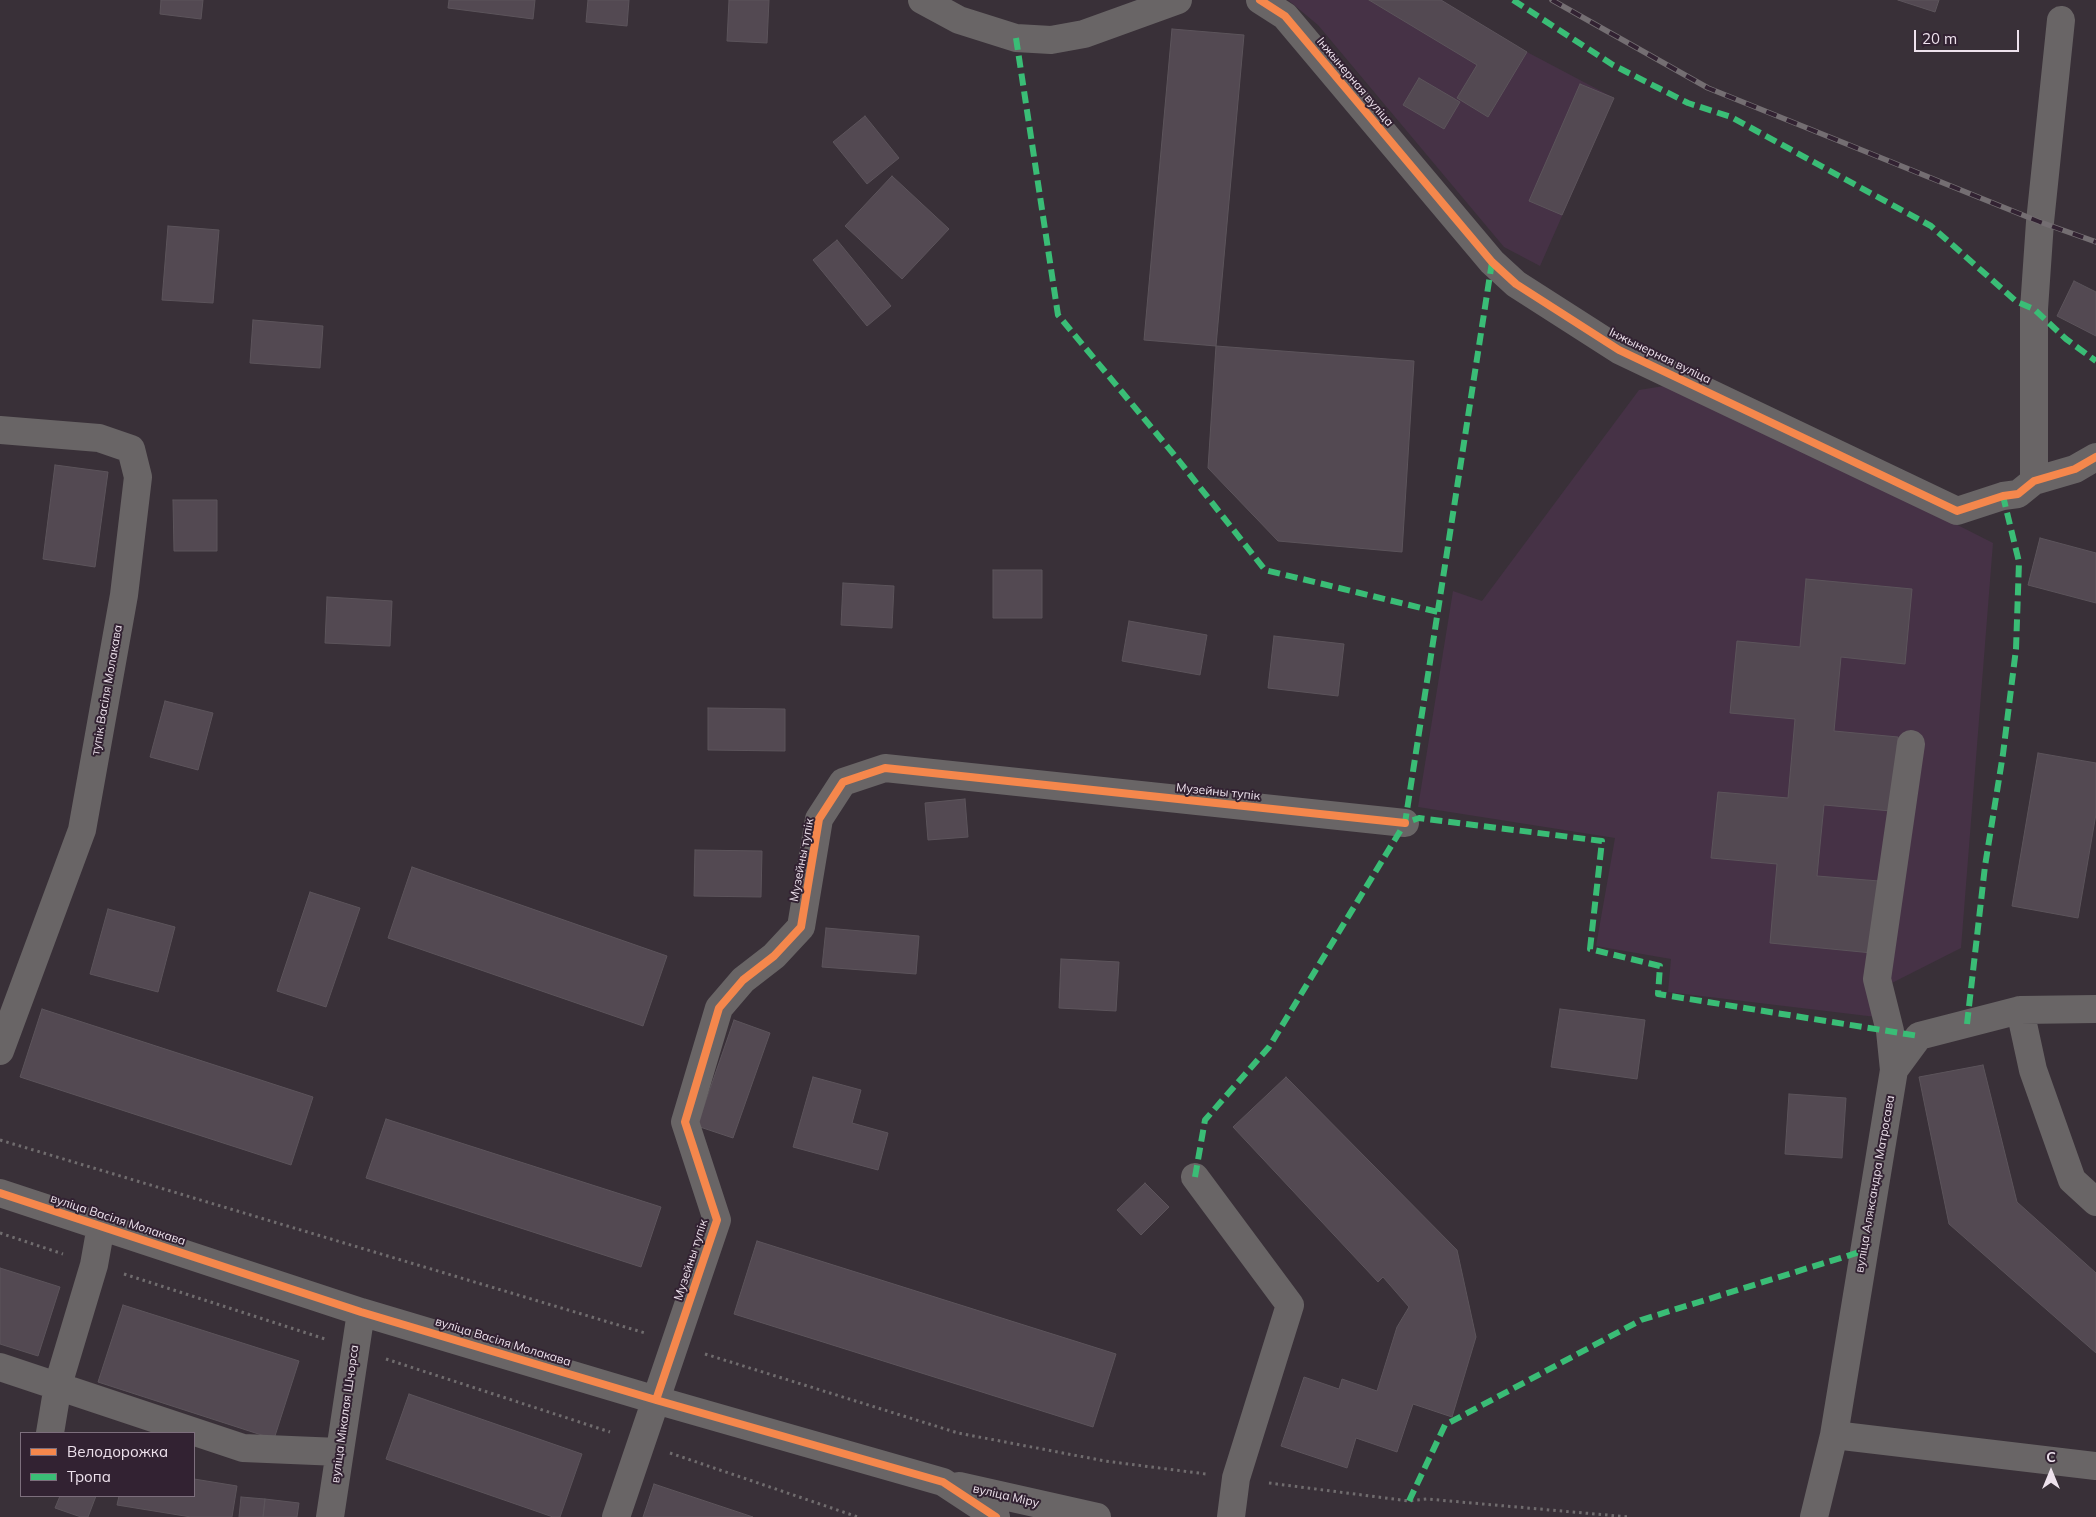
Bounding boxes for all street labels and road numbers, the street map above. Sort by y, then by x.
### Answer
street label: Інжынерная вуліца [1314,35,1396,129]
street label: Інжынерная вуліца [1607,325,1713,387]
street label: тупік Васіля Молакава [88,624,126,756]
street label: Музейны тупік [1175,780,1261,804]
street label: Музейны тупік [787,817,817,903]
street label: вуліца Аляксандра Матросава [1852,1094,1898,1274]
street label: вуліца Васіля Молакава [49,1191,187,1249]
street label: Музейны тупік [671,1218,711,1302]
street label: вуліца Васіля Молакава [433,1314,573,1370]
street label: вуліца Мікалая Шчорса [328,1344,362,1484]
street label: вуліца Міру [971,1481,1041,1511]

